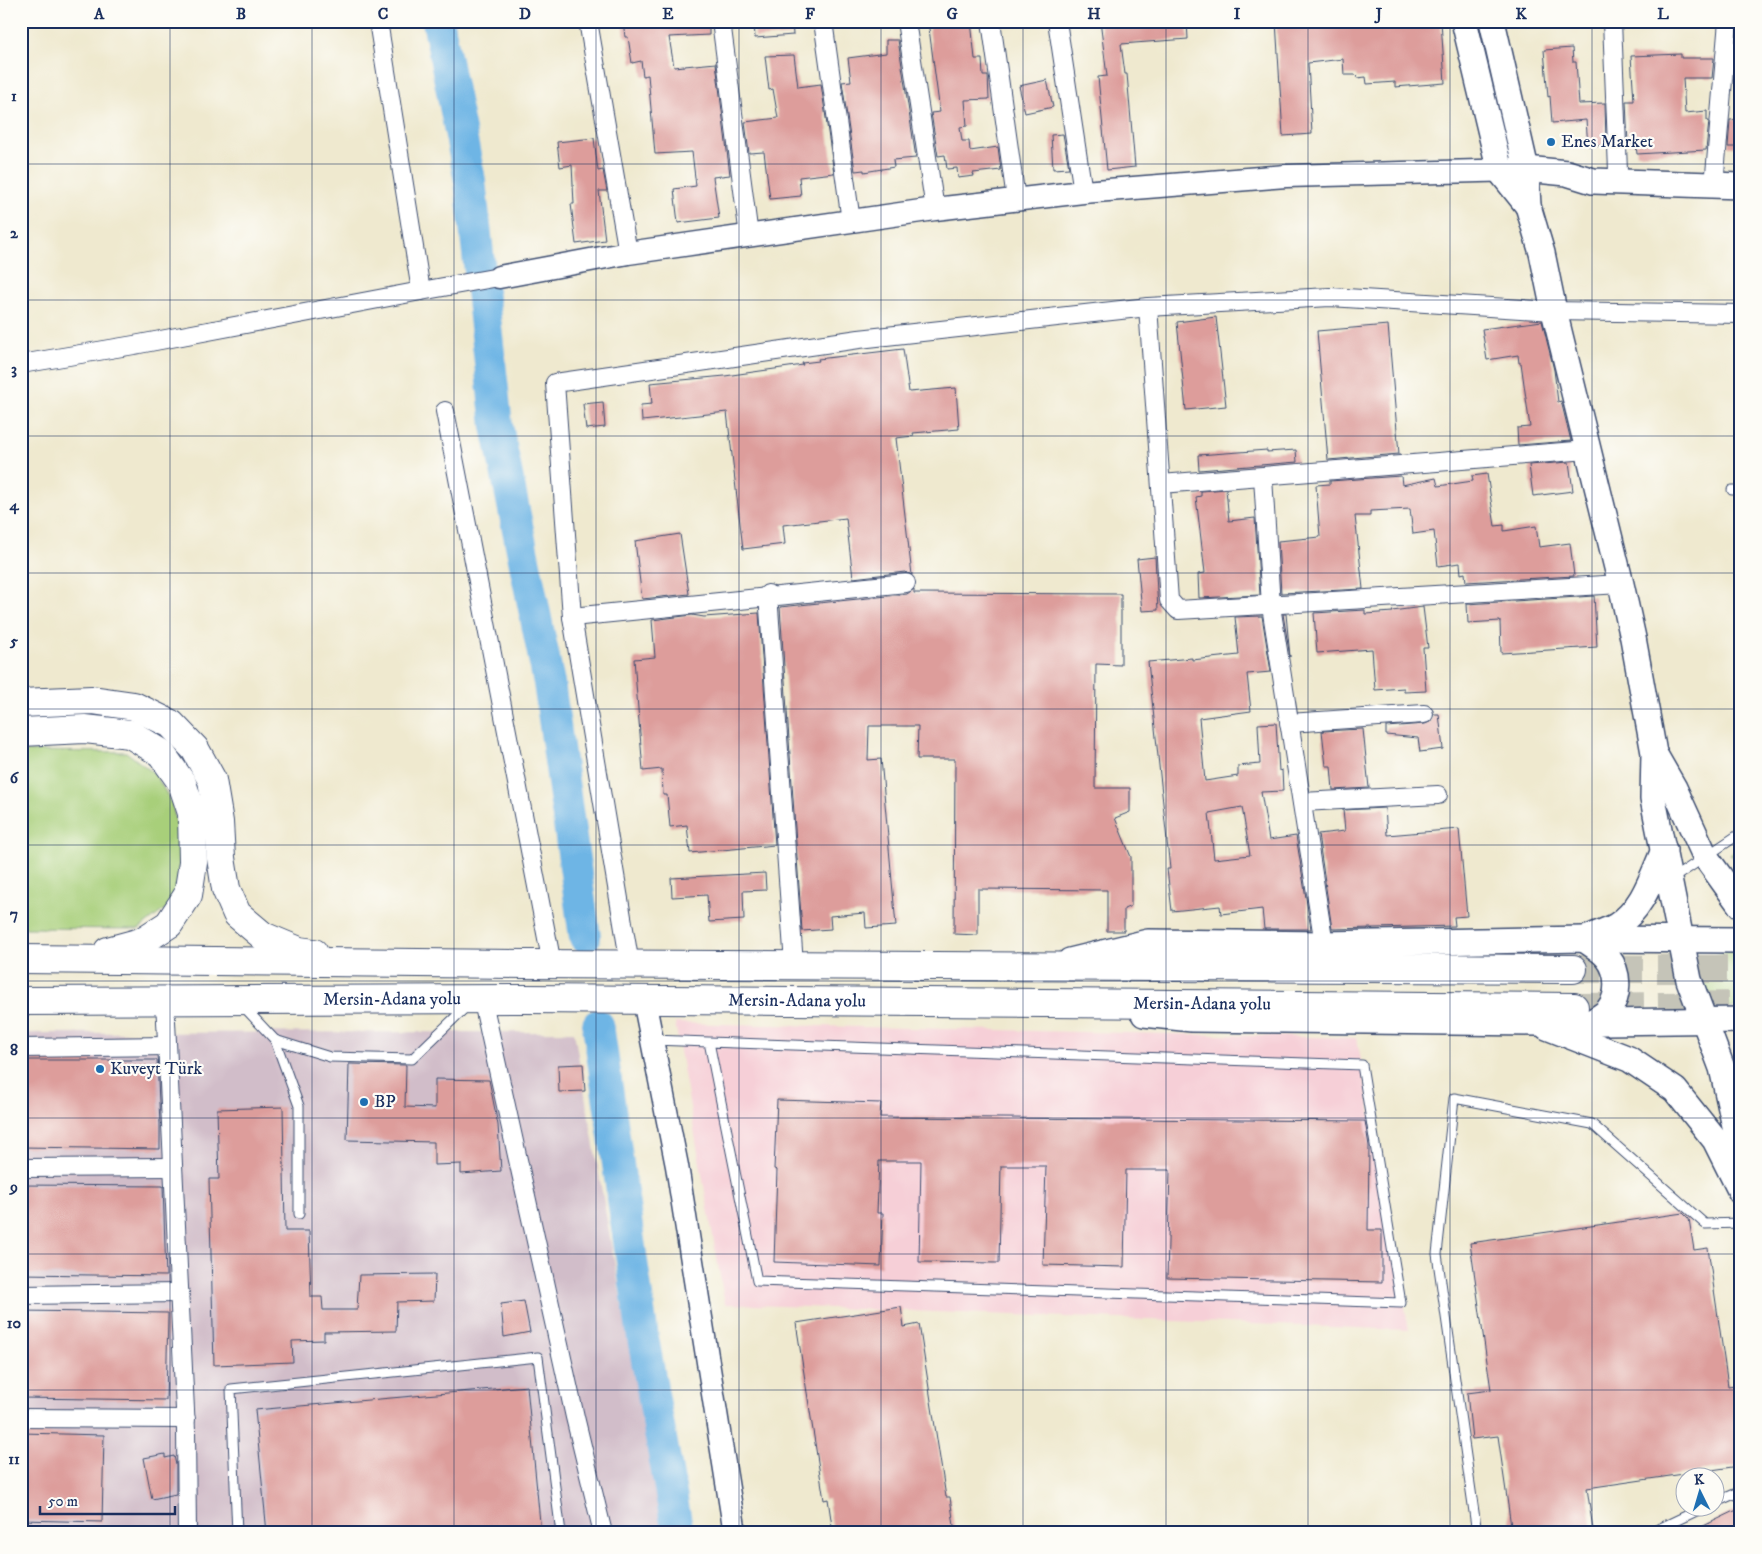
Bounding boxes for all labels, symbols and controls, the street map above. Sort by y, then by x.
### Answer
text: A [93,4,105,24]
text: B [236,4,246,24]
text: C [378,4,388,24]
text: D [519,4,531,24]
text: E [662,4,674,24]
text: F [805,4,815,24]
text: G [946,4,958,24]
text: H [1087,4,1101,24]
text: I [1234,4,1241,24]
text: J [1374,4,1383,24]
text: K [1515,4,1527,24]
text: L [1657,4,1669,24]
text: 1 [11,86,17,106]
place label: Enes Market [1561,131,1653,153]
marker: Enes Market [1545,136,1557,148]
text: 2 [10,223,19,243]
text: 3 [11,359,17,379]
text: 4 [8,495,19,515]
text: 5 [9,631,18,651]
text: 6 [10,768,20,788]
text: 7 [10,904,18,924]
street label: Mersin-Adana yolu [323,988,461,1011]
street label: Mersin-Adana yolu [728,990,866,1013]
street label: Mersin-Adana yolu [1133,993,1271,1016]
text: 8 [10,1040,18,1060]
place label: Kuveyt Türk [110,1058,202,1080]
marker: Kuveyt Türk [94,1063,106,1075]
place label: BP [374,1091,396,1113]
marker: BP [358,1096,370,1108]
text: 9 [9,1177,18,1197]
text: 10 [7,1313,22,1333]
text: 11 [8,1449,20,1469]
north arrow [1674,1466,1724,1516]
text: K [1693,1471,1706,1489]
scale bar [40,1484,175,1516]
text: 50 m [48,1492,78,1511]

